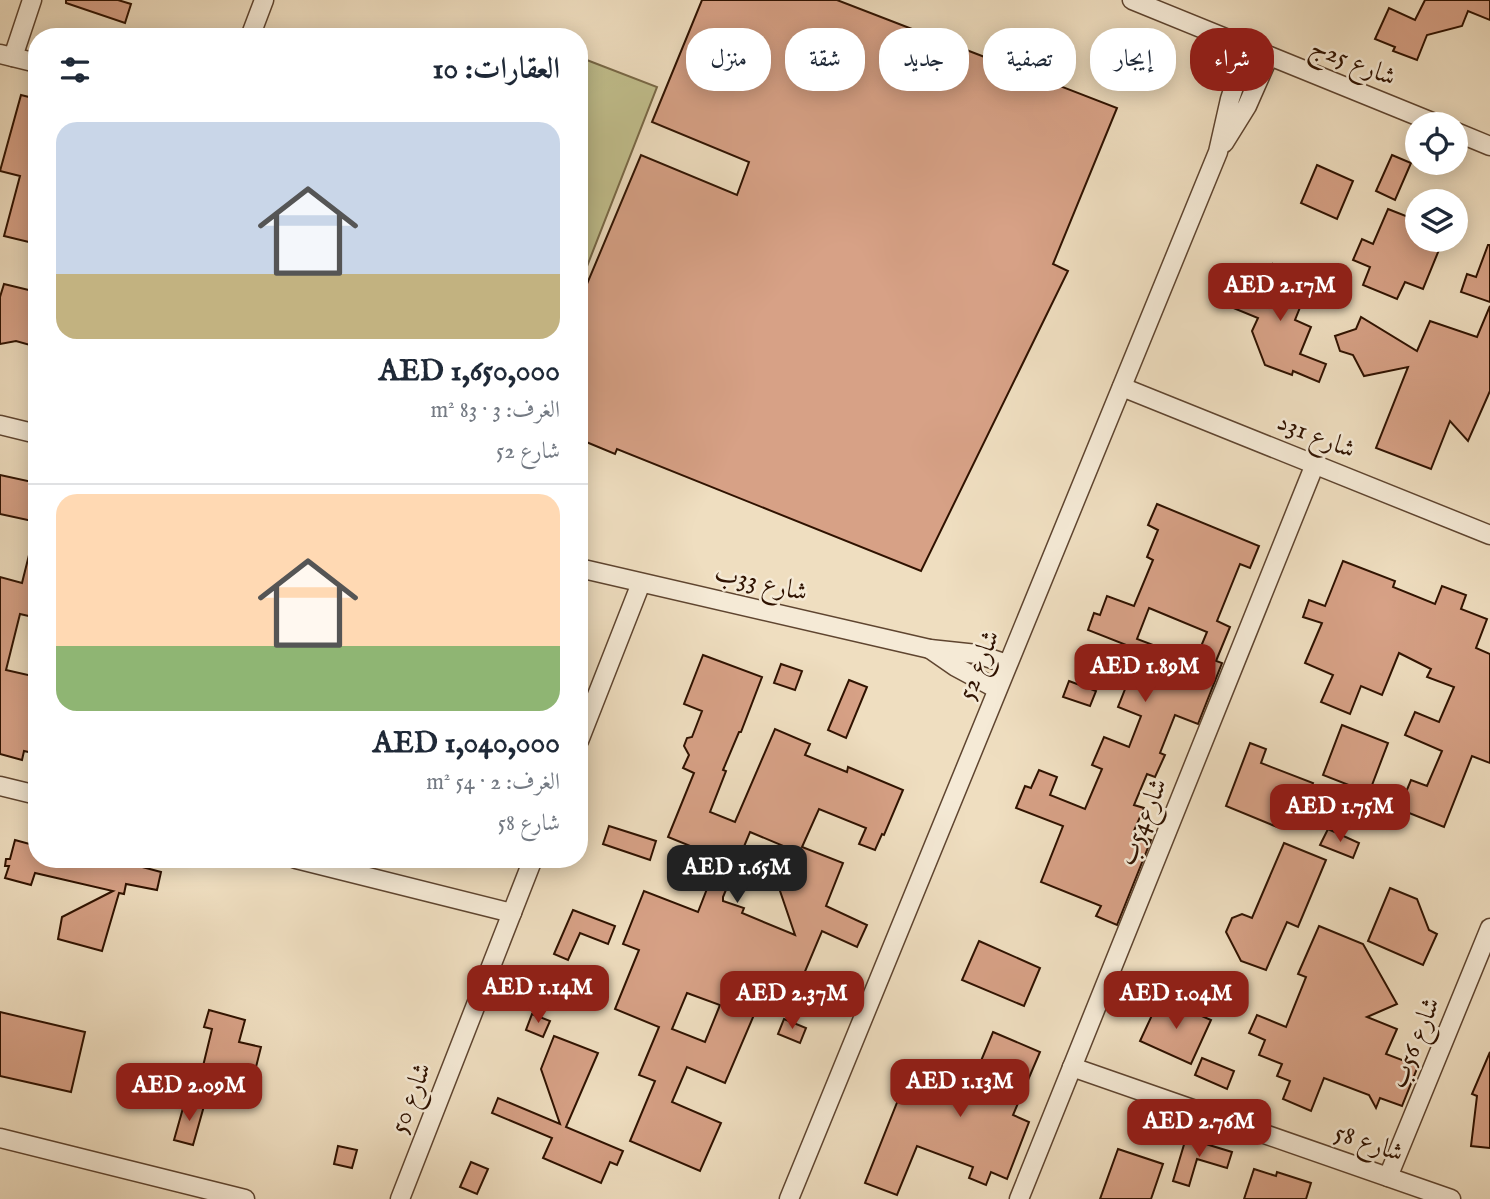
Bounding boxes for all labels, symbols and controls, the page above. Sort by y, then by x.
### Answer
chip: منزل [686,28,771,91]
chip: شقة [785,28,865,91]
chip: جديد [879,28,969,91]
chip: تصفية [983,28,1076,91]
chip: إيجار [1090,28,1176,91]
chip: شراء [1190,28,1274,91]
street label: شارع 25ج [1303,30,1401,100]
icon: filters [56,51,94,89]
text: العقارات: 10 [433,51,560,89]
map controls [1405,112,1468,252]
button: locate [1405,112,1468,175]
icon: home [245,168,371,294]
button: layers [1405,189,1468,252]
pin: AED 2.17M [1200,264,1360,323]
text: AED 2.17M [1224,271,1336,300]
text: AED 1,650,000 [379,353,560,391]
text: الغرف: 3 · 83 m² [430,396,560,425]
street label: شارع 31د [1270,405,1360,470]
text: شارع 52 [496,437,560,466]
icon: home [245,540,371,666]
street label: شارع 33ب [710,556,811,614]
street label: شارع 52 [950,625,1012,706]
pin: AED 1.89M [1065,644,1225,704]
text: AED 1.89M [1090,652,1200,681]
text: AED 1,040,000 [373,725,560,763]
text: الغرف: 2 · 54 m² [426,768,560,797]
street label: شارع54ب [1111,774,1179,872]
pin: AED 1.75M [1260,784,1420,844]
text: AED 1.75M [1286,792,1394,821]
text: شارع 58 [498,809,560,838]
pin: AED 1.65M [657,846,817,905]
text: AED 1.65M [683,853,791,882]
pin: AED 1.14M [458,965,618,1025]
pin: AED 2.37M [712,972,872,1031]
pin: AED 1.04M [1096,972,1256,1031]
text: AED 1.14M [483,973,593,1002]
text: AED 2.37M [736,979,848,1008]
text: AED 1.04M [1120,979,1232,1008]
street label: شارع 56ب [1382,993,1452,1095]
street label: شارع 50 [383,1058,443,1139]
pin: AED 1.13M [880,1060,1040,1119]
pin: AED 2.09M [109,1064,269,1123]
text: AED 1.13M [906,1067,1014,1096]
text: AED 2.09M [132,1071,246,1100]
pin: AED 2.76M [1119,1100,1279,1159]
text: AED 2.76M [1143,1107,1255,1136]
street label: شارع 58 [1329,1116,1408,1174]

